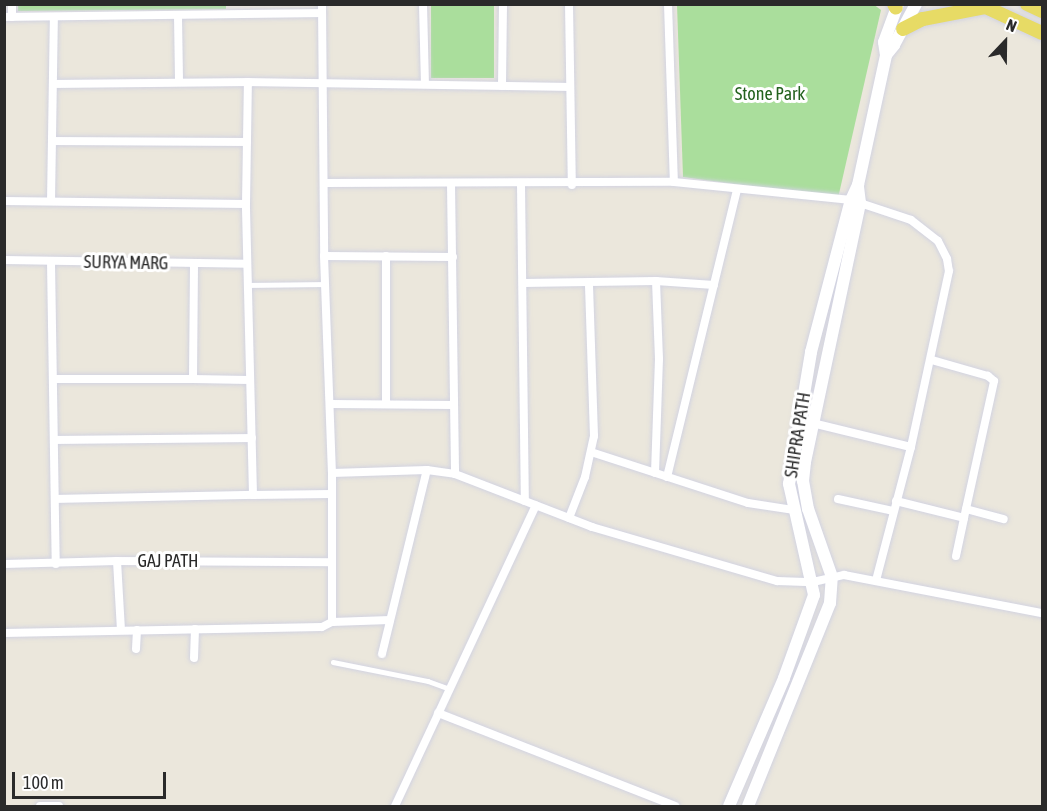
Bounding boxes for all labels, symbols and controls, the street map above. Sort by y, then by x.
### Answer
north arrow [975,12,1035,72]
text: N [1004,15,1019,35]
park label: Stone Park [735,83,805,105]
street label: SURYA MARG [84,251,168,275]
street label: SHIPRA PATH [781,391,815,479]
street label: GAJ PATH [137,550,199,572]
scale bar [15,760,170,798]
text: 100 m [23,772,64,793]

